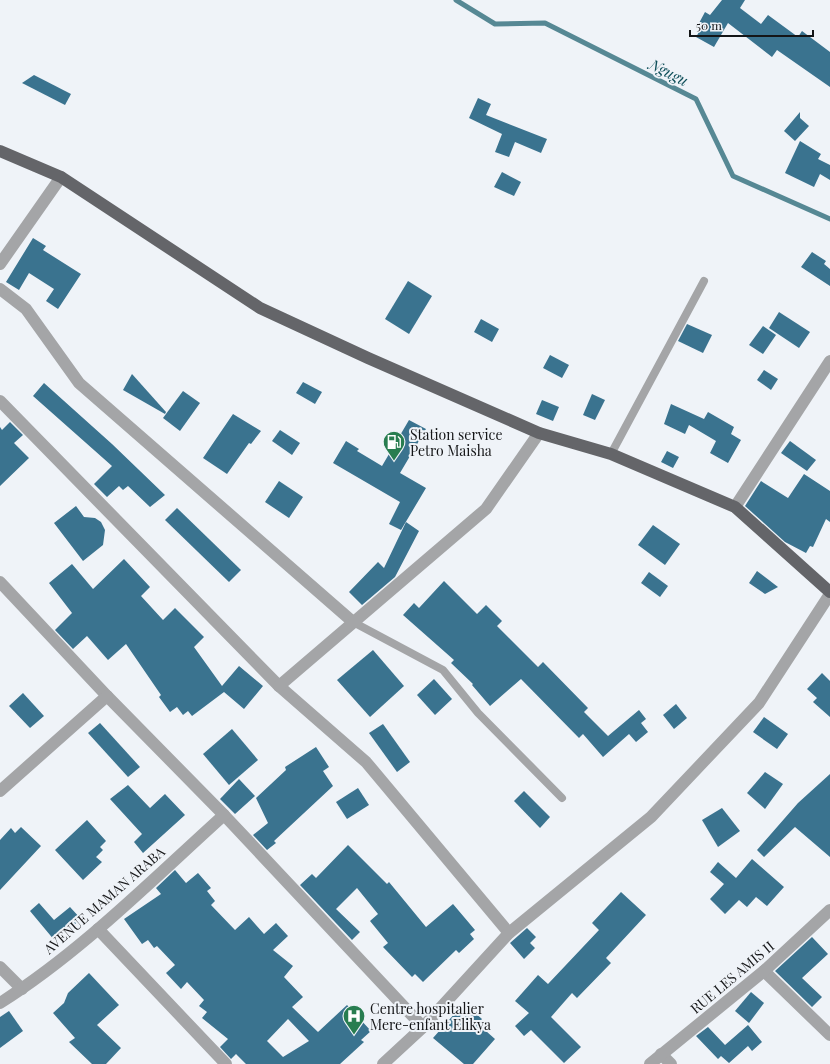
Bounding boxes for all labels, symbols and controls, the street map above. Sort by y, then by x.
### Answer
scale bar [690,12,813,38]
text: 50 m [696,17,722,33]
water label: Ngugu [644,53,692,90]
place label: Station service Petro Maisha [410,425,502,460]
fuel station icon: Station service Petro Maisha [381,429,407,462]
street label: AVENUE MAMAN ARABA [39,842,169,959]
street label: RUE LES AMIS II [686,936,778,1018]
place label: Centre hospitalier Mere-enfant Elikya [370,999,491,1034]
hospital icon: Centre hospitalier Mere-enfant Elikya [341,1003,367,1036]

